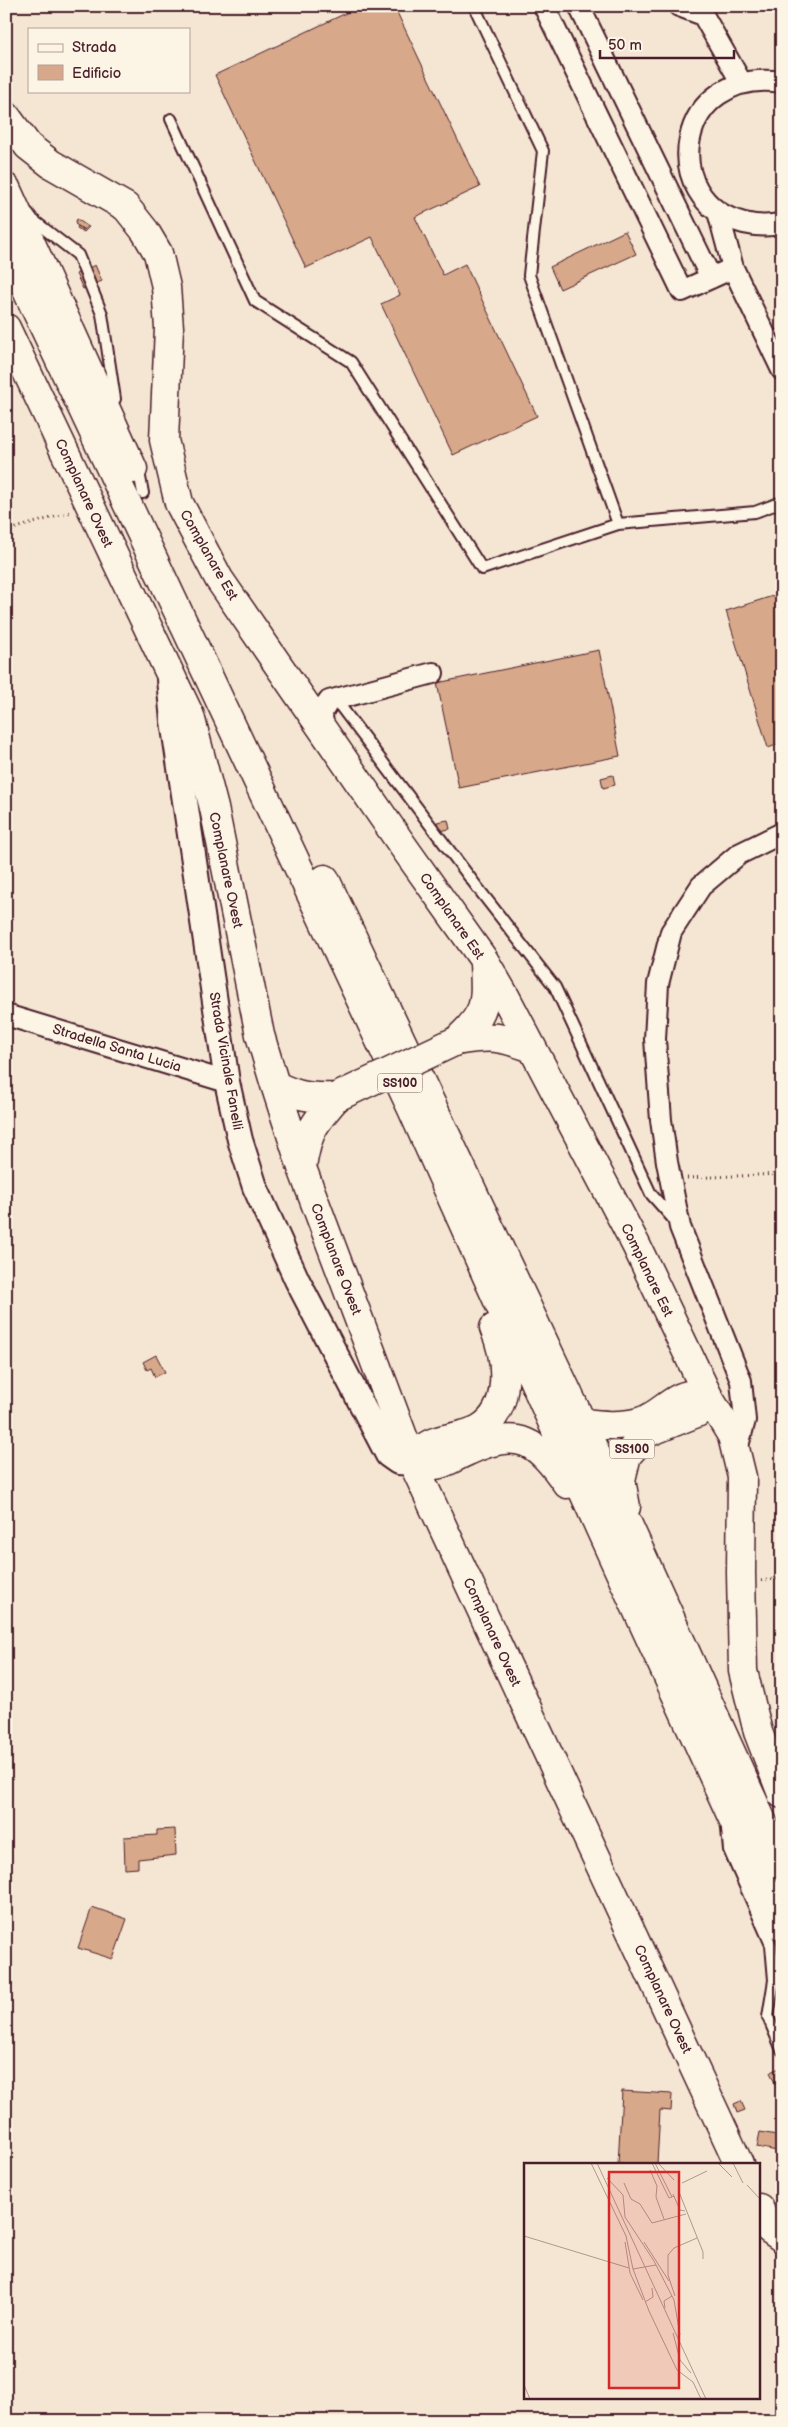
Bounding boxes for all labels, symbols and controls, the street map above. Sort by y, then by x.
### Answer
legend [28,28,190,92]
scale bar [600,28,734,60]
text: 50 m [608,36,642,55]
text: Strada [72,38,116,57]
text: Edificio [72,64,121,83]
street label: Complanare Ovest [51,436,117,551]
street label: Complanare Est [176,507,242,604]
street label: Complanare Ovest [205,811,247,930]
street label: Complanare Est [416,869,489,963]
street label: Strada Vicinale Fanelli [205,991,247,1131]
street label: Stradella Santa Lucia [51,1020,183,1076]
road number: SS100 [378,1074,422,1092]
street label: Complanare Ovest [307,1201,365,1318]
street label: Complanare Est [617,1221,677,1320]
road number: SS100 [610,1440,654,1458]
street label: Complanare Ovest [459,1575,525,1690]
street label: Complanare Ovest [630,1942,696,2057]
inset map [524,2163,760,2400]

